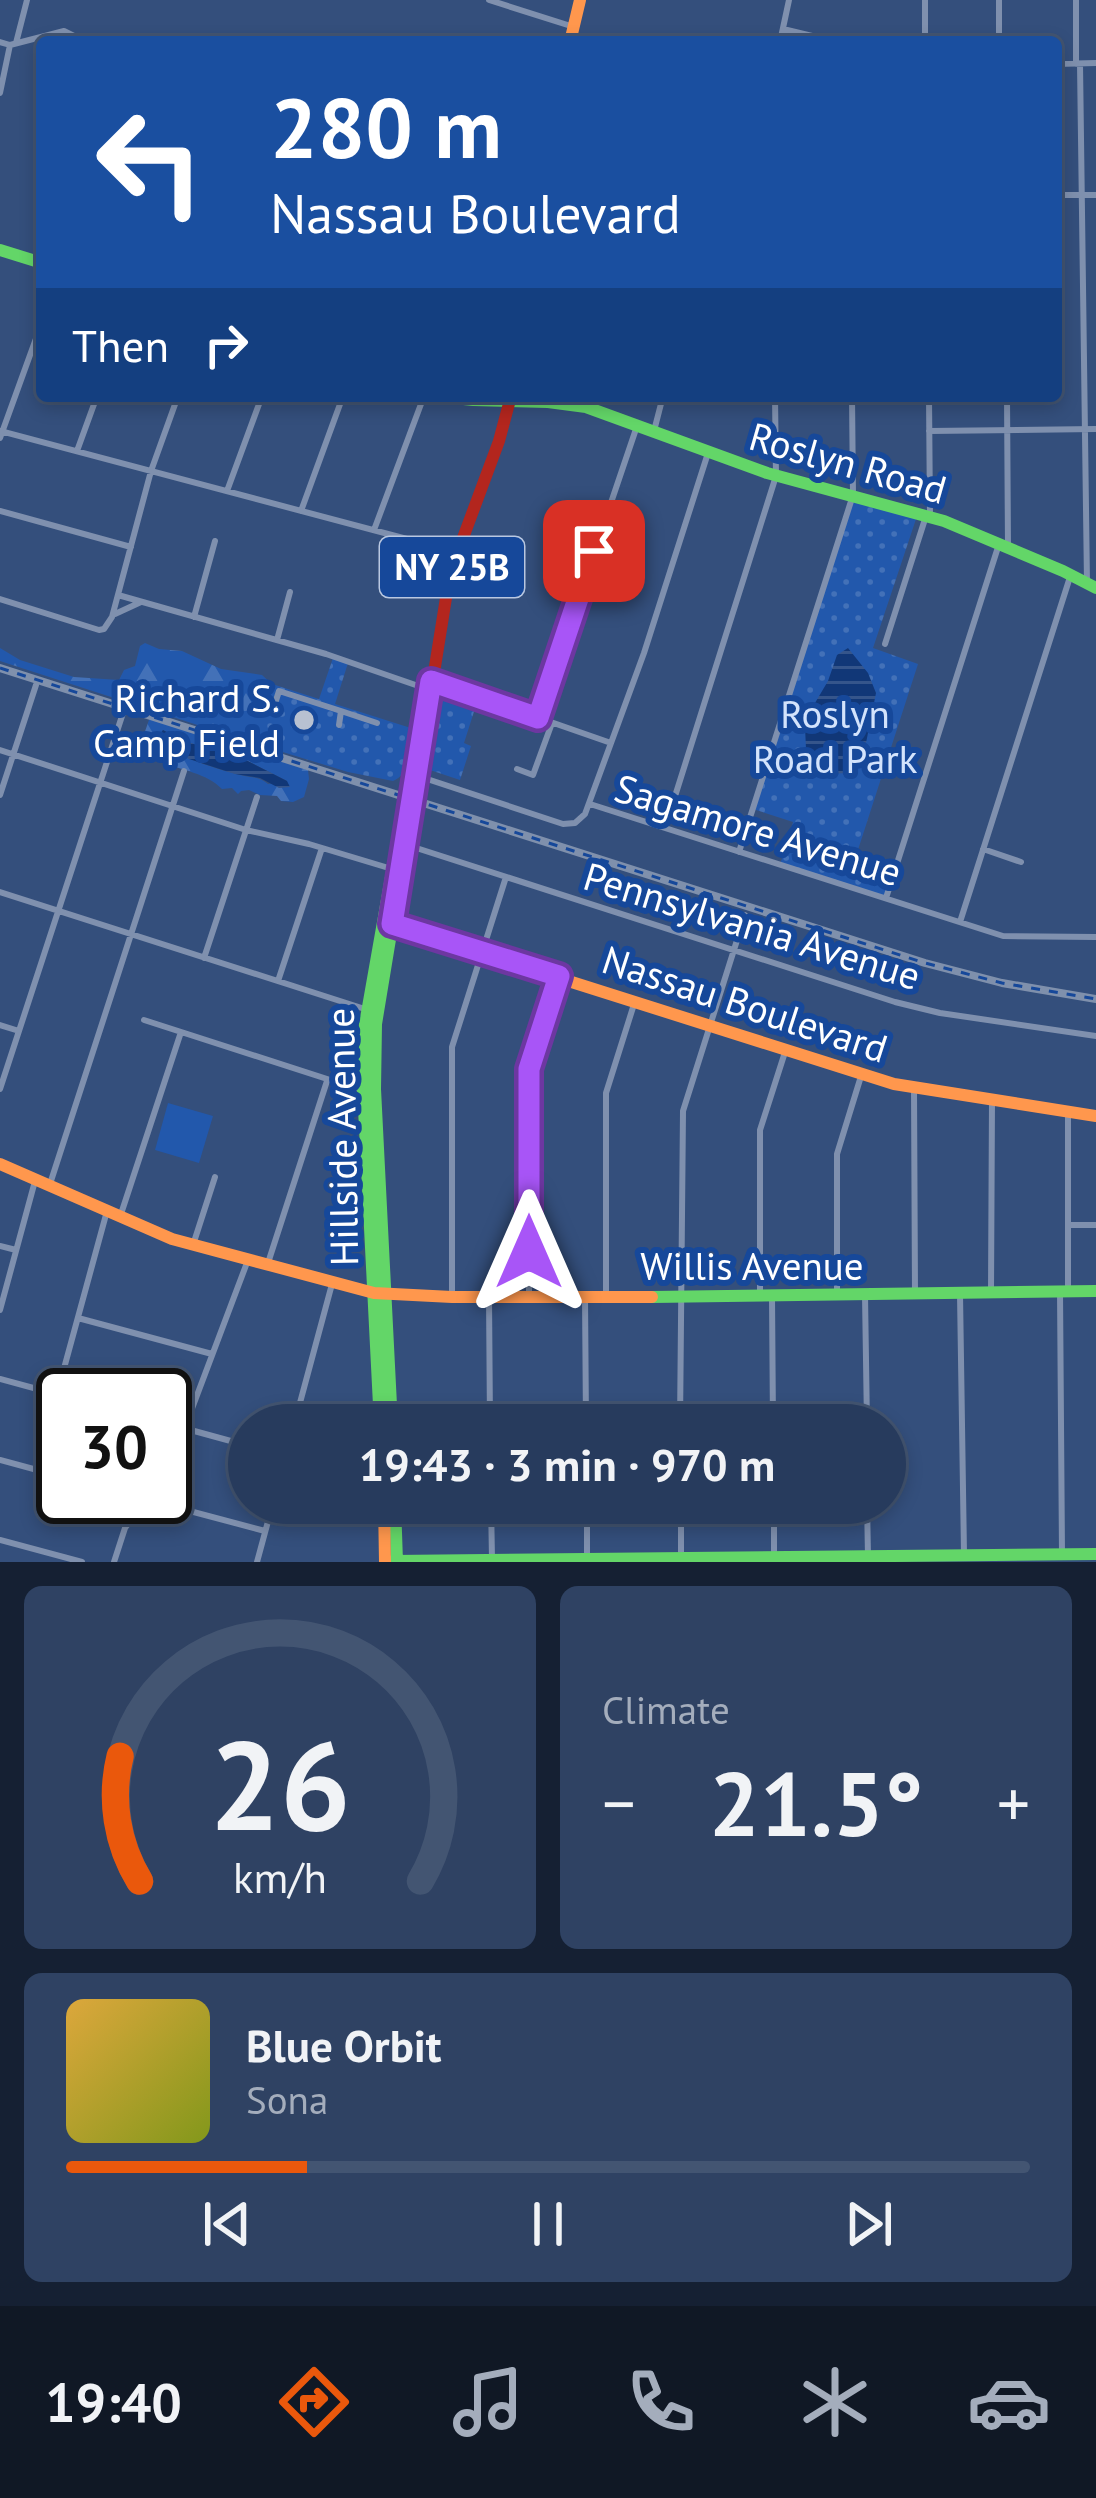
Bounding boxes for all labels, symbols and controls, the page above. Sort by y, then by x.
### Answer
text: 280 m [270,72,502,181]
icon: left [72,84,228,240]
text: Nassau Boulevard [270,178,681,248]
icon: right [193,312,259,378]
text: Then [72,316,169,374]
street label: Roslyn Road [744,410,953,515]
pin [543,500,645,602]
icon: arrive [561,518,627,584]
road number: NY 25B [380,537,524,597]
place label: Richard S. Camp Field [93,672,280,768]
park label: Roslyn Road Park [753,688,918,784]
marker: Richard S. Camp Field [291,707,317,733]
street label: Sagamore Avenue [609,762,908,897]
street label: Pennsylvania Avenue [578,850,927,1001]
street label: Nassau Boulevard [596,933,894,1074]
street label: Hillside Avenue [314,1008,369,1266]
position arrow [466,1189,592,1315]
street label: Willis Avenue [640,1240,864,1291]
speed limit sign: 30 [36,1368,192,1524]
text: 19:43 · 3 min · 970 m [359,1435,775,1493]
text: Climate [602,1684,730,1735]
text: 26 [209,1703,351,1864]
text: 21.5° [709,1744,923,1861]
text: − [602,1760,635,1845]
text: + [997,1760,1030,1845]
text: km/h [233,1848,327,1904]
text: Blue Orbit [246,2016,442,2074]
text: Sona [246,2074,328,2125]
icon: previous [194,2191,260,2257]
icon: pause [515,2191,581,2257]
icon: next [836,2191,902,2257]
icon: directions [272,2360,356,2444]
icon: music [446,2360,530,2444]
icon: phone [619,2360,703,2444]
icon: climate [793,2360,877,2444]
icon: car [967,2360,1051,2444]
text: 19:40 [45,2367,182,2437]

